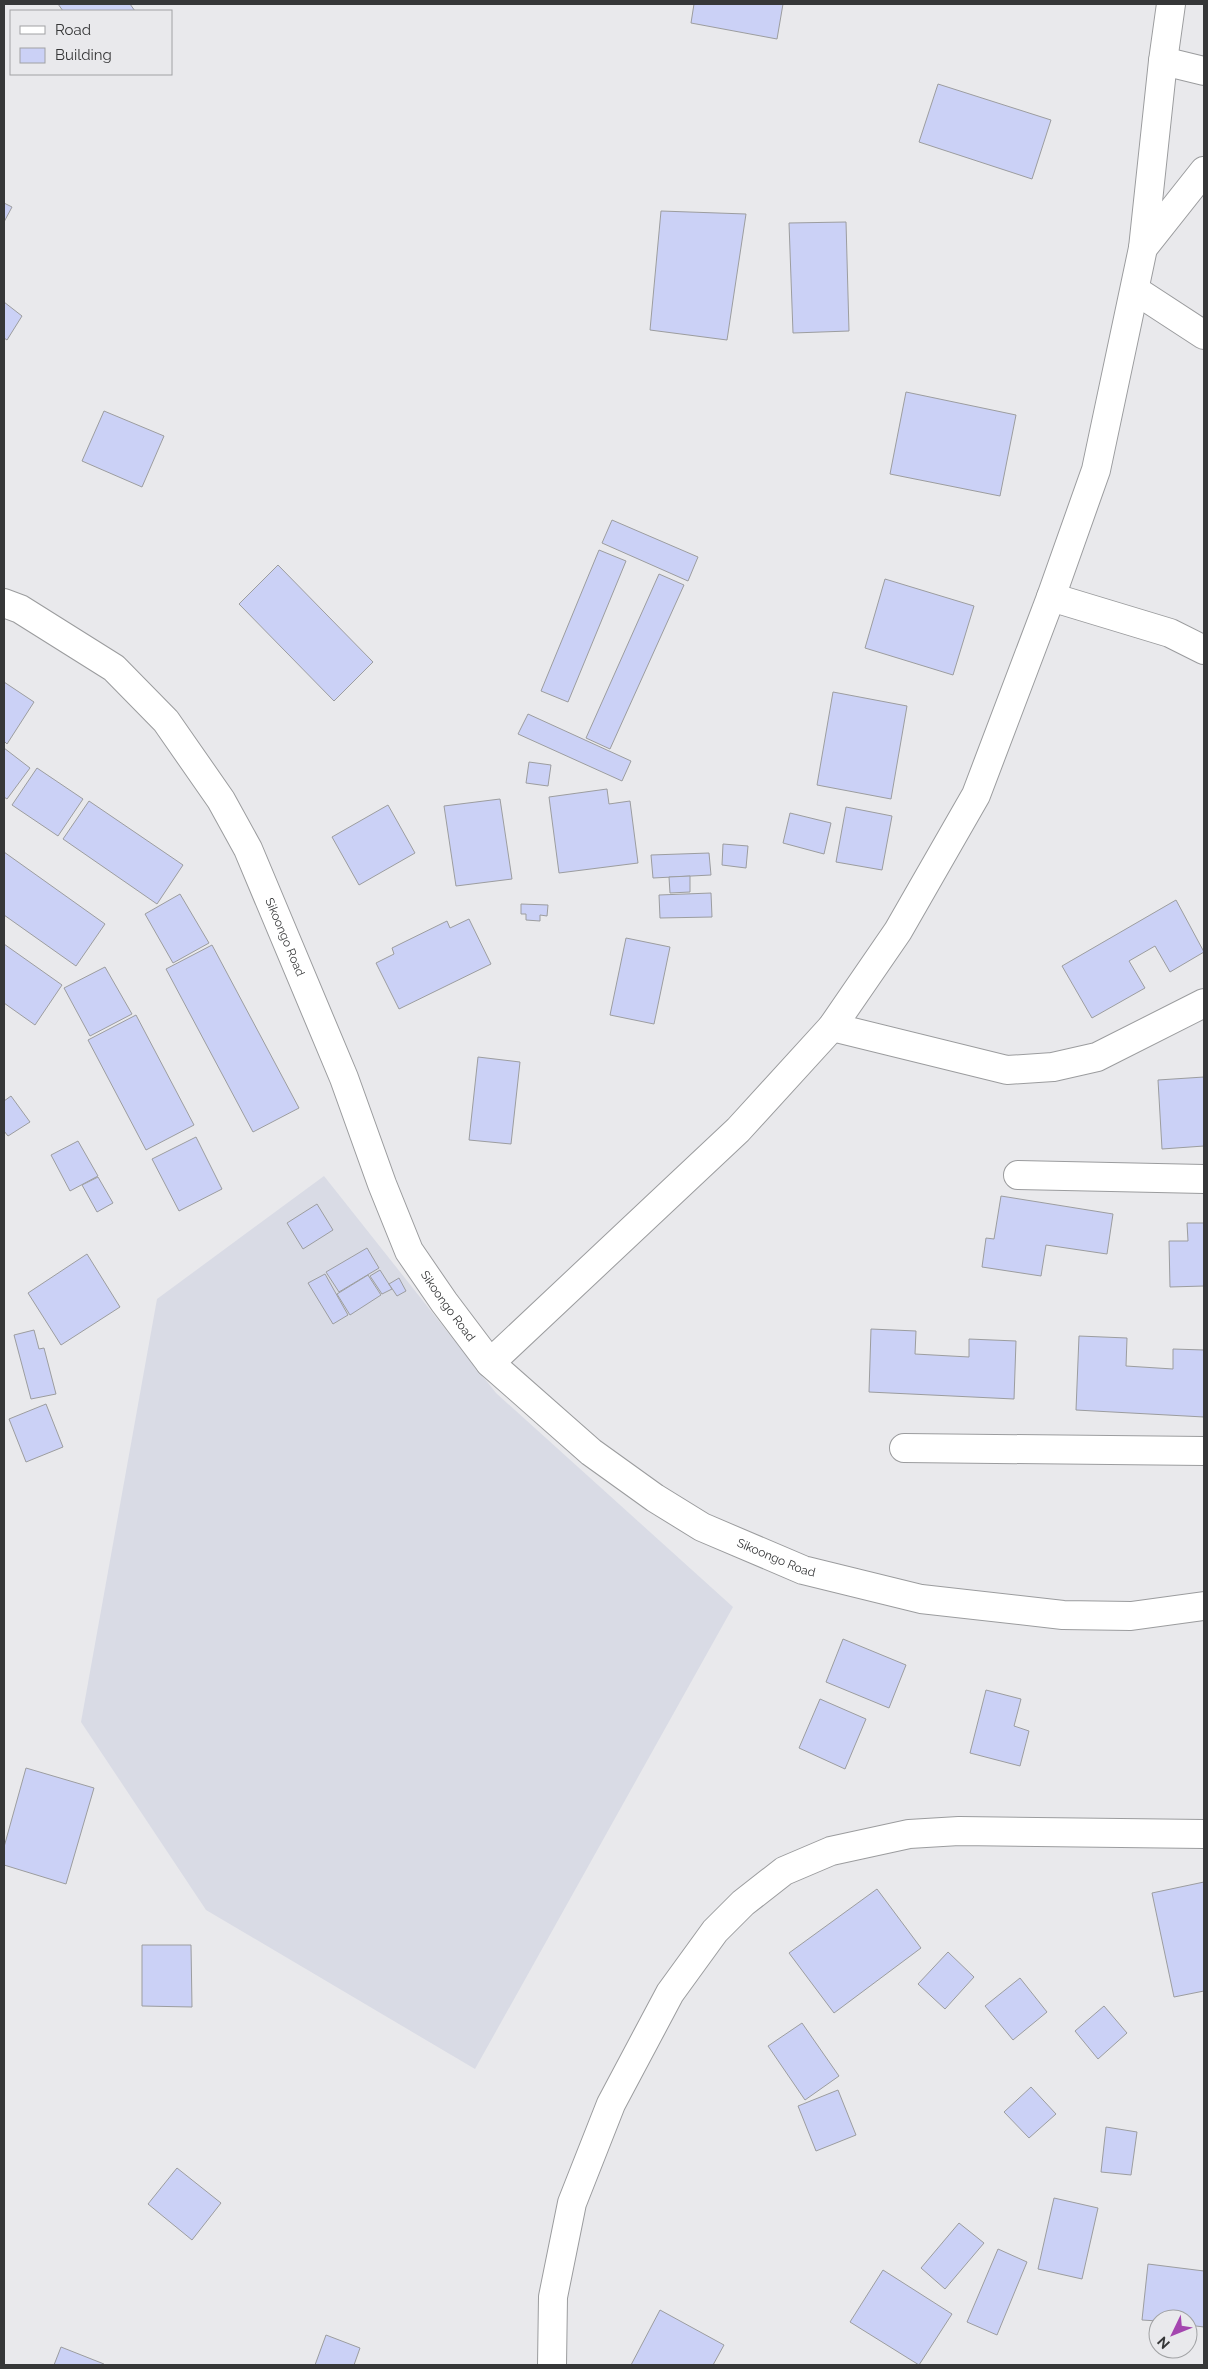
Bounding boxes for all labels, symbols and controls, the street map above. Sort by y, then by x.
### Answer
legend [10,10,172,75]
text: Road [55,21,91,39]
text: Building [55,46,112,64]
street label: Sikoongo Road [262,896,308,978]
street label: Sikoongo Road [418,1268,478,1344]
street label: Sikoongo Road [735,1536,817,1580]
north arrow [1148,2309,1198,2359]
text: N [1154,2334,1173,2352]

